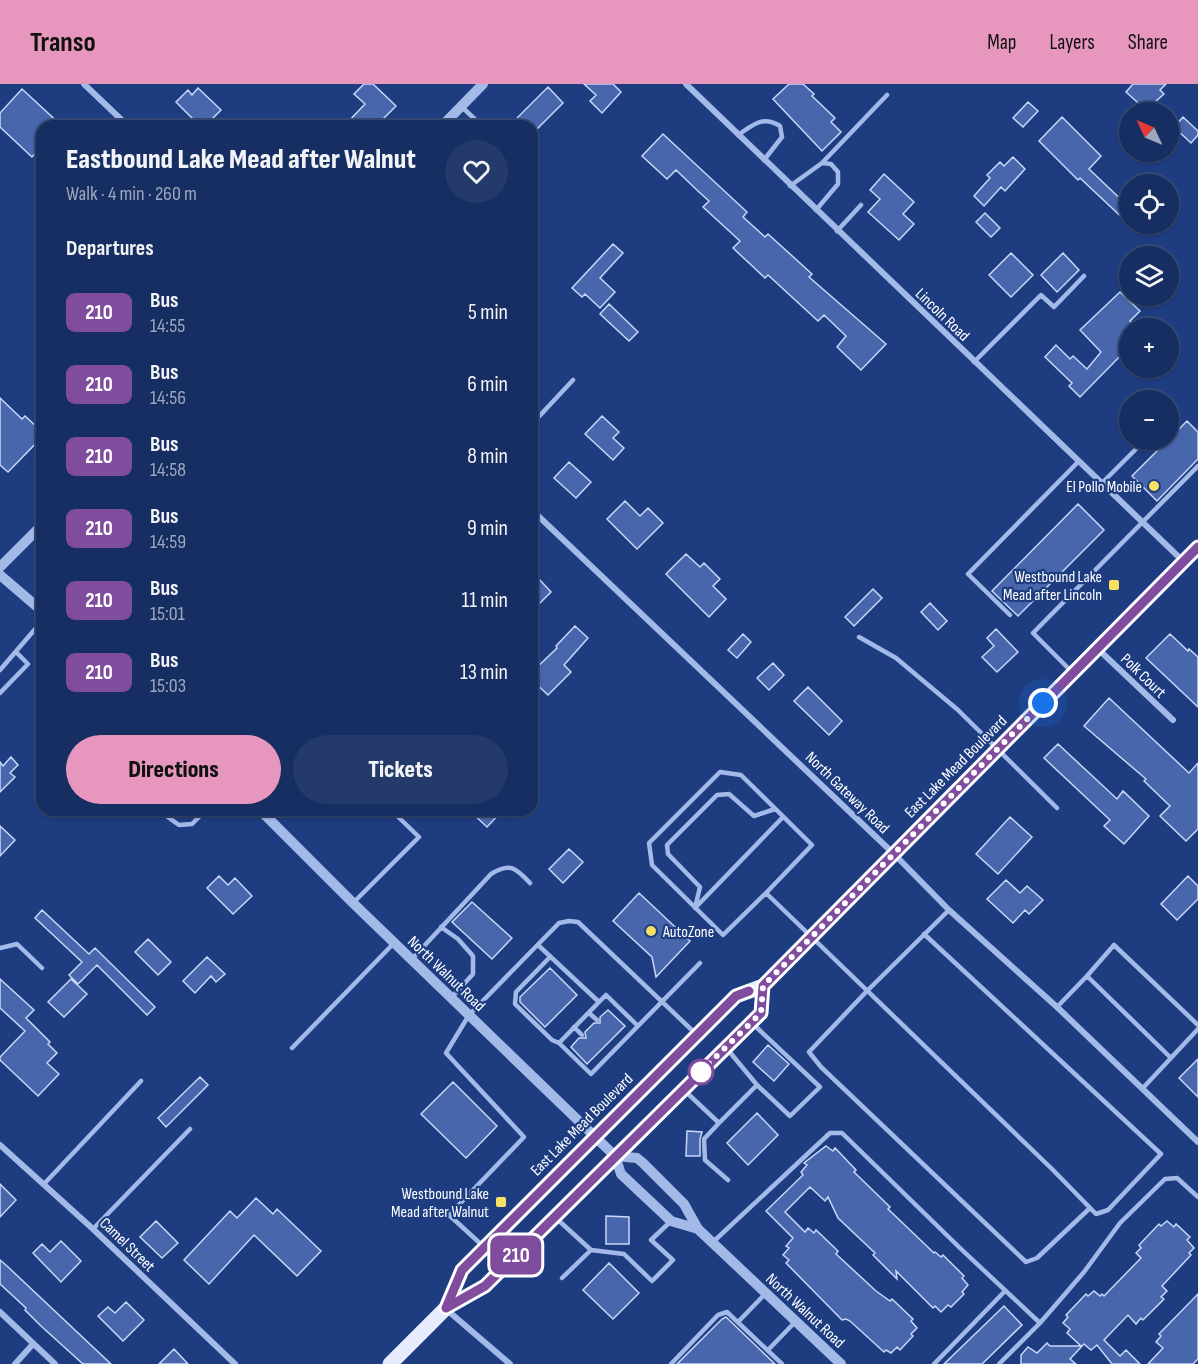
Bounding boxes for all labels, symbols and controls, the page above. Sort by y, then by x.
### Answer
text: Transo [30,26,96,59]
text: Map [987,30,1016,55]
text: Layers [1049,30,1095,55]
text: Share [1128,30,1168,55]
north arrow [1119,102,1179,162]
map controls [1119,102,1179,450]
button: heart [445,140,508,203]
text: Eastbound Lake Mead after Walnut [66,143,416,176]
button: locate [1119,174,1179,234]
text: Walk · 4 min · 260 m [66,182,197,206]
text: Departures [66,235,154,262]
button: layers [1119,246,1179,306]
street label: Lincoln Road [911,285,973,345]
text: Bus [150,287,179,314]
text: 5 min [468,299,508,326]
text: 210 [85,300,113,325]
text: 14:55 [150,314,185,338]
button: + [1119,318,1179,378]
text: Bus [150,359,179,386]
text: 6 min [467,371,508,398]
text: 210 [85,372,113,397]
text: 14:56 [150,386,186,410]
button: − [1119,390,1179,450]
text: Bus [150,431,179,458]
text: 8 min [467,443,508,470]
text: 210 [85,444,113,469]
text: 14:58 [150,458,186,482]
place label: El Pollo Mobile [1066,478,1142,497]
marker: El Pollo Mobile [1147,479,1161,493]
text: Bus [150,503,179,530]
text: 9 min [467,515,508,542]
text: 210 [85,516,113,541]
text: 14:59 [150,530,186,554]
place label: Westbound Lake Mead after Lincoln [1003,568,1102,605]
text: Bus [150,575,179,602]
marker: Westbound Lake Mead after Lincoln [1107,578,1121,592]
text: 11 min [461,587,508,614]
text: 210 [85,588,113,613]
text: 15:01 [150,602,185,626]
text: Bus [150,647,179,674]
street label: Polk Court [1116,650,1170,702]
text: 13 min [460,659,508,686]
text: 210 [85,660,113,685]
text: 15:03 [150,674,186,698]
your location [1028,688,1058,718]
street label: East Lake Mead Boulevard [901,712,1011,822]
button: Directions [66,735,281,804]
button: Tickets [293,735,508,804]
street label: North Gateway Road [801,748,893,838]
place label: AutoZone [662,923,714,942]
marker: AutoZone [644,924,658,938]
street label: North Walnut Road [403,932,489,1016]
unlabelled marker [688,1059,714,1085]
street label: East Lake Mead Boulevard [527,1070,637,1180]
place label: Westbound Lake Mead after Walnut [391,1185,489,1222]
marker: Westbound Lake Mead after Walnut [494,1195,508,1209]
street label: Camel Street [95,1214,159,1276]
line badge: 210 [482,1236,550,1274]
text: 210 [502,1243,530,1268]
street label: North Walnut Road [762,1270,848,1352]

